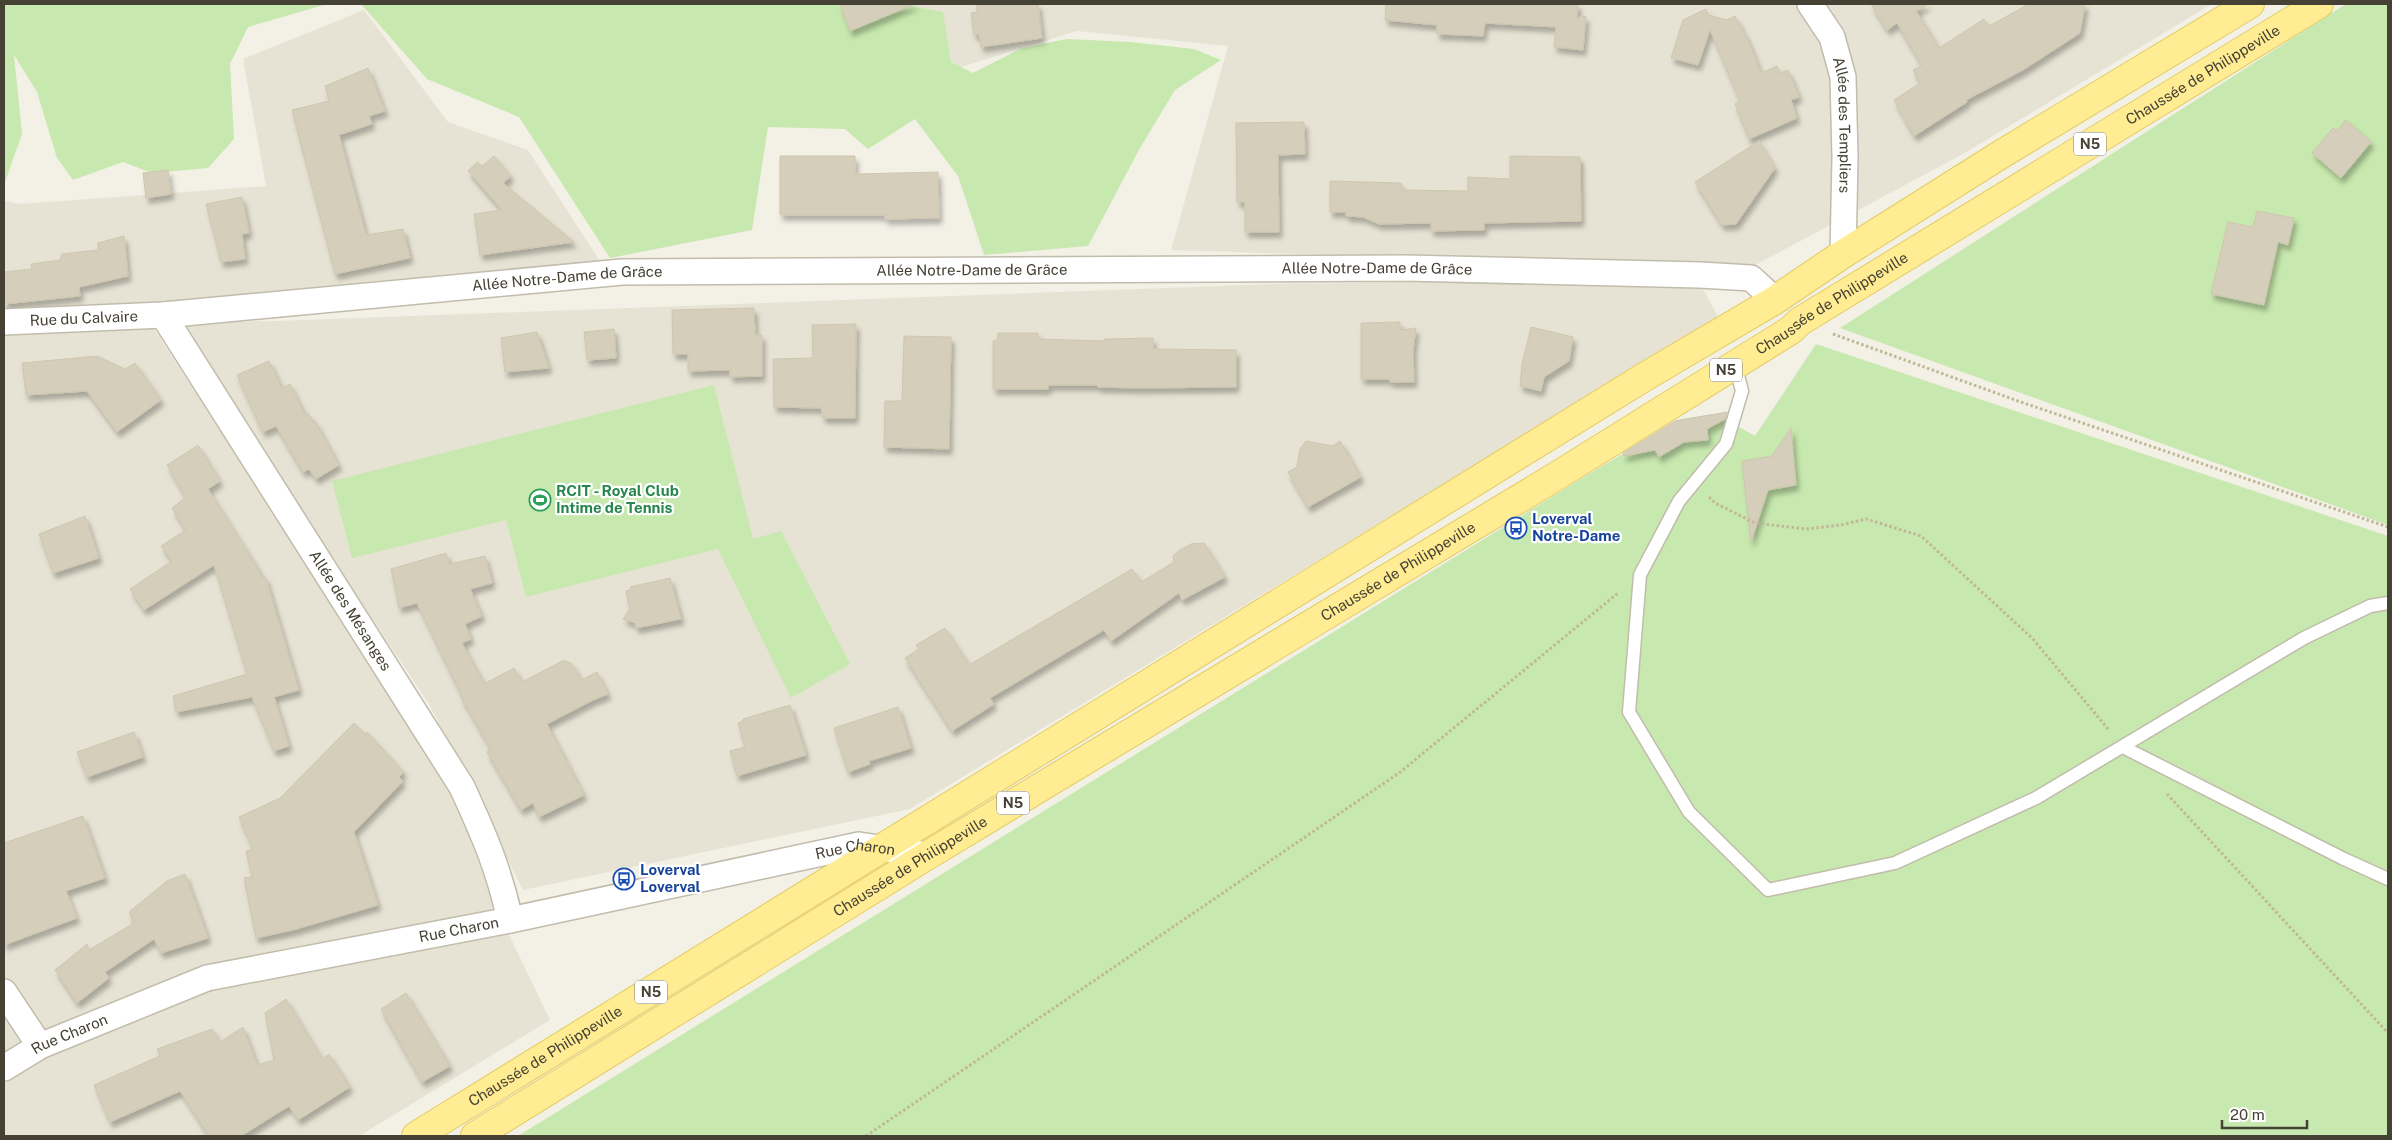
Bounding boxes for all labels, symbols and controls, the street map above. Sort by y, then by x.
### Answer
street label: Chaussée de Philippeville [2123,21,2283,128]
street label: Allée des Templiers [1830,55,1854,193]
road number: N5 [2074,132,2106,156]
street label: Chaussée de Philippeville [1752,248,1911,358]
street label: Allée Notre-Dame de Grâce [1281,259,1473,278]
street label: Allée Notre-Dame de Grâce [876,261,1067,279]
street label: Allée Notre-Dame de Grâce [471,263,662,294]
street label: Rue du Calvaire [29,307,138,329]
road number: N5 [1710,358,1742,382]
place label: RCIT - Royal Club Intime de Tennis [556,482,679,516]
sports icon: RCIT - Royal Club Intime de Tennis [528,488,552,512]
place label: Loverval Notre-Dame [1532,510,1620,544]
bus stop icon: Loverval Notre-Dame [1504,516,1528,540]
street label: Chaussée de Philippeville [1317,518,1478,624]
street label: Allée des Mésanges [306,547,395,674]
road number: N5 [997,791,1029,814]
street label: Chaussée de Philippeville [830,812,990,920]
street label: Rue Charon [814,836,896,862]
place label: Loverval Loverval [640,861,701,895]
bus stop icon: Loverval Loverval [612,867,636,891]
street label: Rue Charon [417,913,500,945]
road number: N5 [635,980,667,1004]
street label: Chaussée de Philippeville [465,1002,625,1110]
street label: Rue Charon [28,1010,110,1057]
scale bar [2222,1098,2307,1130]
text: 20 m [2230,1106,2265,1123]

